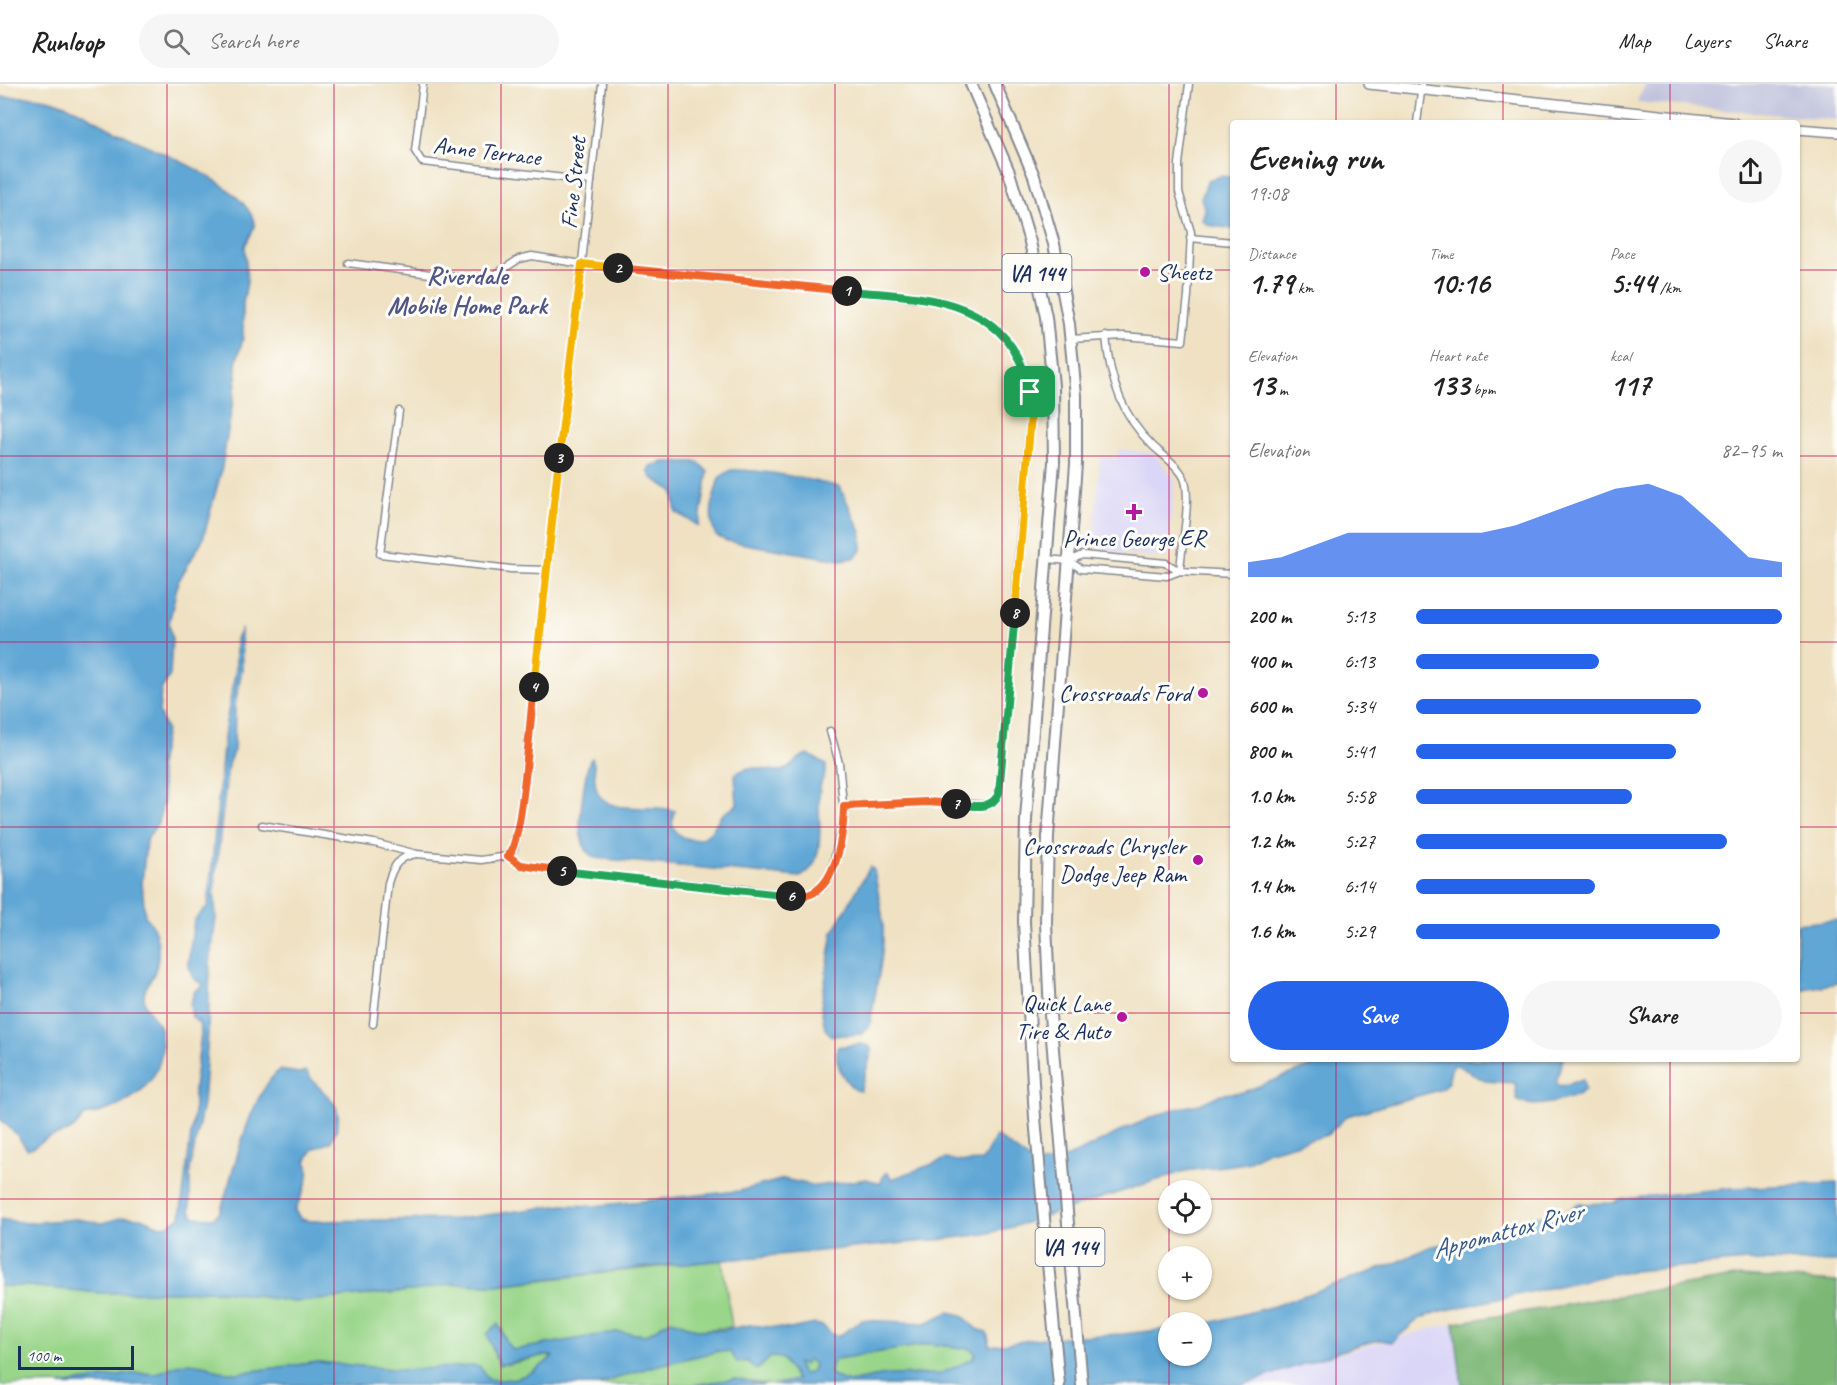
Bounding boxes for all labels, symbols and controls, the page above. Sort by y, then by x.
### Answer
search box [139,14,559,68]
text: Runloop [30,24,103,59]
icon: search [160,25,193,58]
text: Search here [208,27,298,55]
text: Map [1618,28,1651,54]
text: Layers [1684,28,1730,54]
text: Share [1763,28,1807,54]
street label: Anne Terrace [432,130,544,173]
street label: Fine Street [553,134,593,230]
text: Evening run [1248,137,1383,179]
button: share [1719,140,1782,203]
text: 19:08 [1248,181,1288,206]
text: Distance [1248,244,1296,264]
text: Time [1429,244,1453,264]
text: Pace [1610,244,1635,264]
pin: 2 [603,253,633,283]
road number: VA 144 [1002,254,1072,292]
place label: Sheetz [1157,257,1213,287]
text: 2 [614,258,622,278]
district label: Riverdale Mobile Home Park [387,259,549,322]
text: 1.79 [1248,264,1294,302]
text: 10:16 [1429,264,1490,302]
text: 5:44 [1610,264,1656,302]
marker: Sheetz [1138,265,1152,279]
pin: 1 [832,276,862,306]
text: km [1294,278,1313,298]
text: /km [1656,278,1681,298]
text: 1 [843,281,851,301]
text: Elevation [1248,346,1297,366]
text: Heart rate [1429,346,1487,366]
text: kcal [1610,346,1631,366]
pin [1004,366,1055,417]
text: 13 [1248,366,1275,404]
text: 133 [1429,366,1470,404]
text: 117 [1610,366,1650,404]
icon: arrive [1013,375,1046,408]
text: m [1275,380,1288,400]
text: bpm [1470,380,1495,400]
text: Elevation [1248,438,1310,463]
text: 82–95 m [1721,438,1782,463]
pin: 3 [544,443,574,473]
text: 3 [555,448,563,468]
marker: Prince George ER [1125,503,1143,521]
place label: Prince George ER [1063,523,1208,553]
pin: 8 [1000,598,1030,628]
text: 8 [1011,603,1019,623]
text: 200 m [1248,604,1291,629]
text: 5:13 [1344,604,1375,629]
text: 400 m [1248,649,1291,674]
text: 6:13 [1344,649,1375,674]
pin: 4 [519,672,549,702]
text: 4 [530,677,538,697]
place label: Crossroads Ford [1059,678,1195,708]
marker: Crossroads Ford [1196,686,1210,700]
text: 600 m [1248,694,1292,719]
text: 5:34 [1344,694,1375,719]
text: 800 m [1248,739,1291,764]
text: 5:41 [1344,739,1375,764]
text: 1.0 km [1248,784,1295,809]
text: 5:58 [1344,784,1375,809]
pin: 7 [941,789,971,819]
text: 7 [952,794,960,814]
text: 1.2 km [1248,829,1295,854]
text: 5:27 [1344,829,1375,854]
place label: Crossroads Chrysler Dodge Jeep Ram [1023,831,1189,889]
marker: Crossroads Chrysler Dodge Jeep Ram [1191,853,1205,867]
pin: 5 [547,856,577,886]
text: 5 [559,861,565,881]
text: 1.4 km [1248,874,1295,899]
text: 6:14 [1344,874,1375,899]
pin: 6 [776,881,806,911]
text: 6 [787,886,795,906]
text: 1.6 km [1248,919,1295,944]
text: 5:29 [1344,919,1375,944]
button: Save [1248,981,1509,1050]
button: Share [1521,981,1782,1050]
place label: Quick Lane Tire & Auto [1016,988,1113,1046]
marker: Quick Lane Tire & Auto [1115,1010,1129,1024]
map controls [1158,1180,1212,1366]
button: locate [1158,1180,1212,1234]
water label: Appomattox River [1428,1194,1589,1266]
road number: VA 144 [1036,1228,1104,1266]
button: + [1158,1246,1212,1300]
button: − [1158,1312,1212,1366]
scale bar [18,1343,134,1370]
text: 100 m [27,1346,61,1366]

